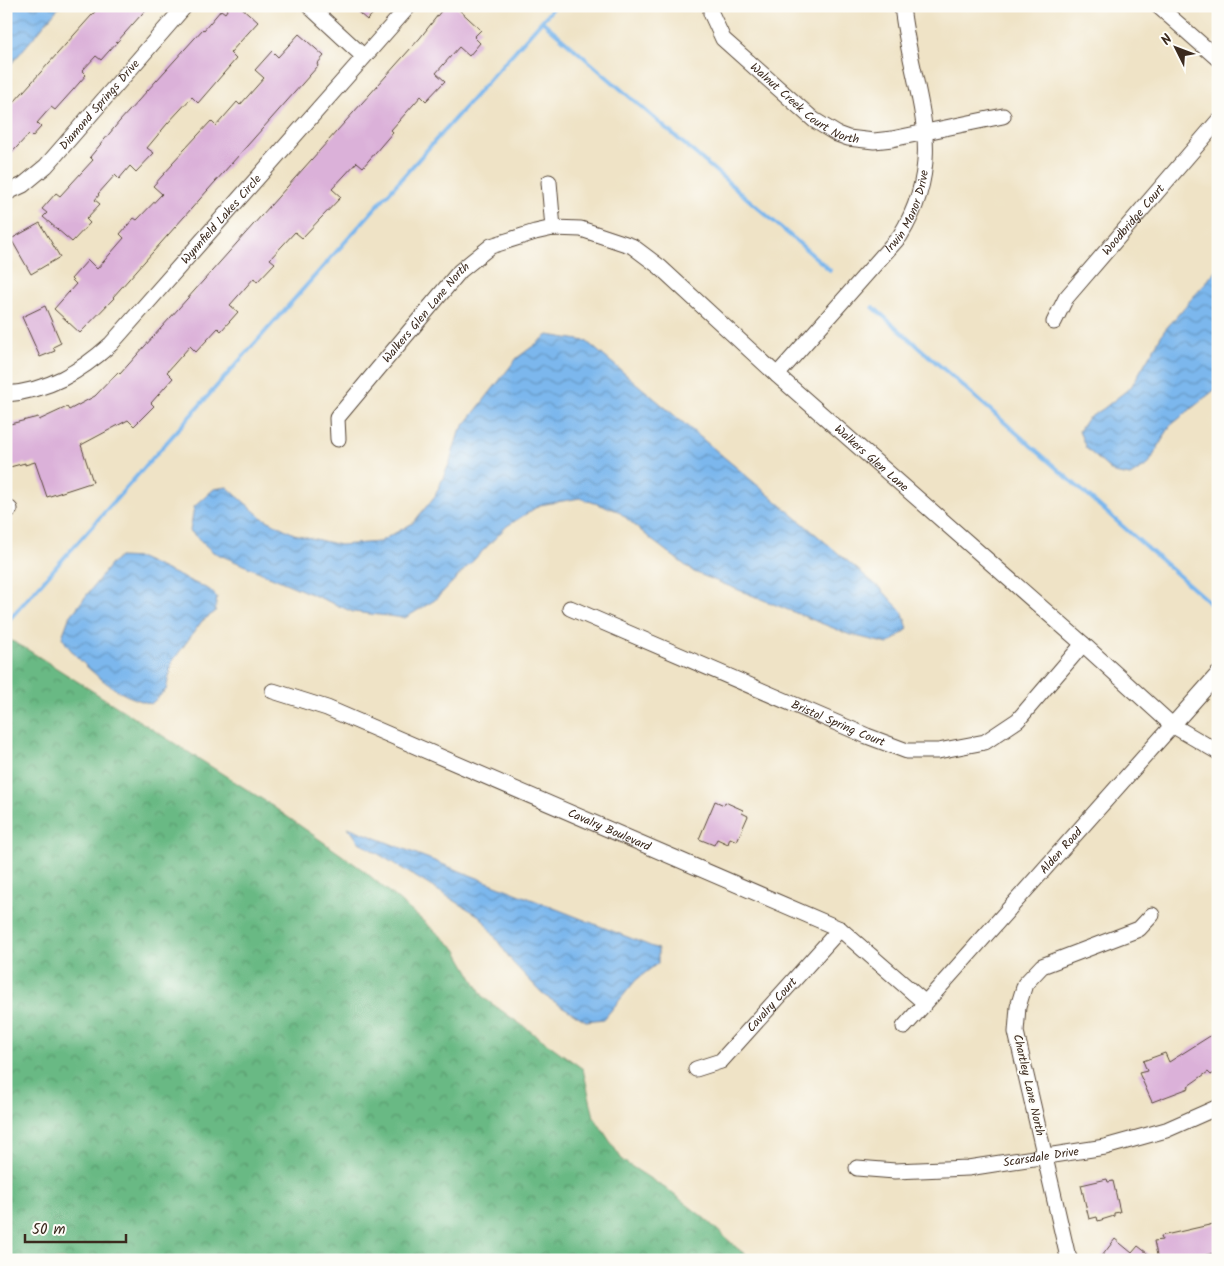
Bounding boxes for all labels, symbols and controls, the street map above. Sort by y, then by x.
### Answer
north arrow [1152,22,1202,72]
text: N [1156,29,1178,51]
street label: Diamond Springs Drive [55,55,145,154]
street label: Walnut Creek Court North [746,58,860,149]
street label: Irwin Manor Drive [880,168,934,258]
street label: Wynnfield Lakes Circle [176,170,267,269]
street label: Woodbridge Court [1098,180,1170,260]
street label: Walkers Glen Lane North [378,258,474,367]
street label: Walkers Glen Lane [830,420,913,497]
street label: Bristol Spring Court [788,695,888,752]
street label: Cavalry Boulevard [565,804,655,857]
street label: Alden Road [1035,823,1088,879]
street label: Cavalry Court [742,973,802,1037]
street label: Chartley Lane North [1008,1032,1049,1138]
street label: Scarsdale Drive [1002,1142,1081,1172]
scale bar [25,1211,126,1243]
text: 50 m [32,1218,66,1242]

